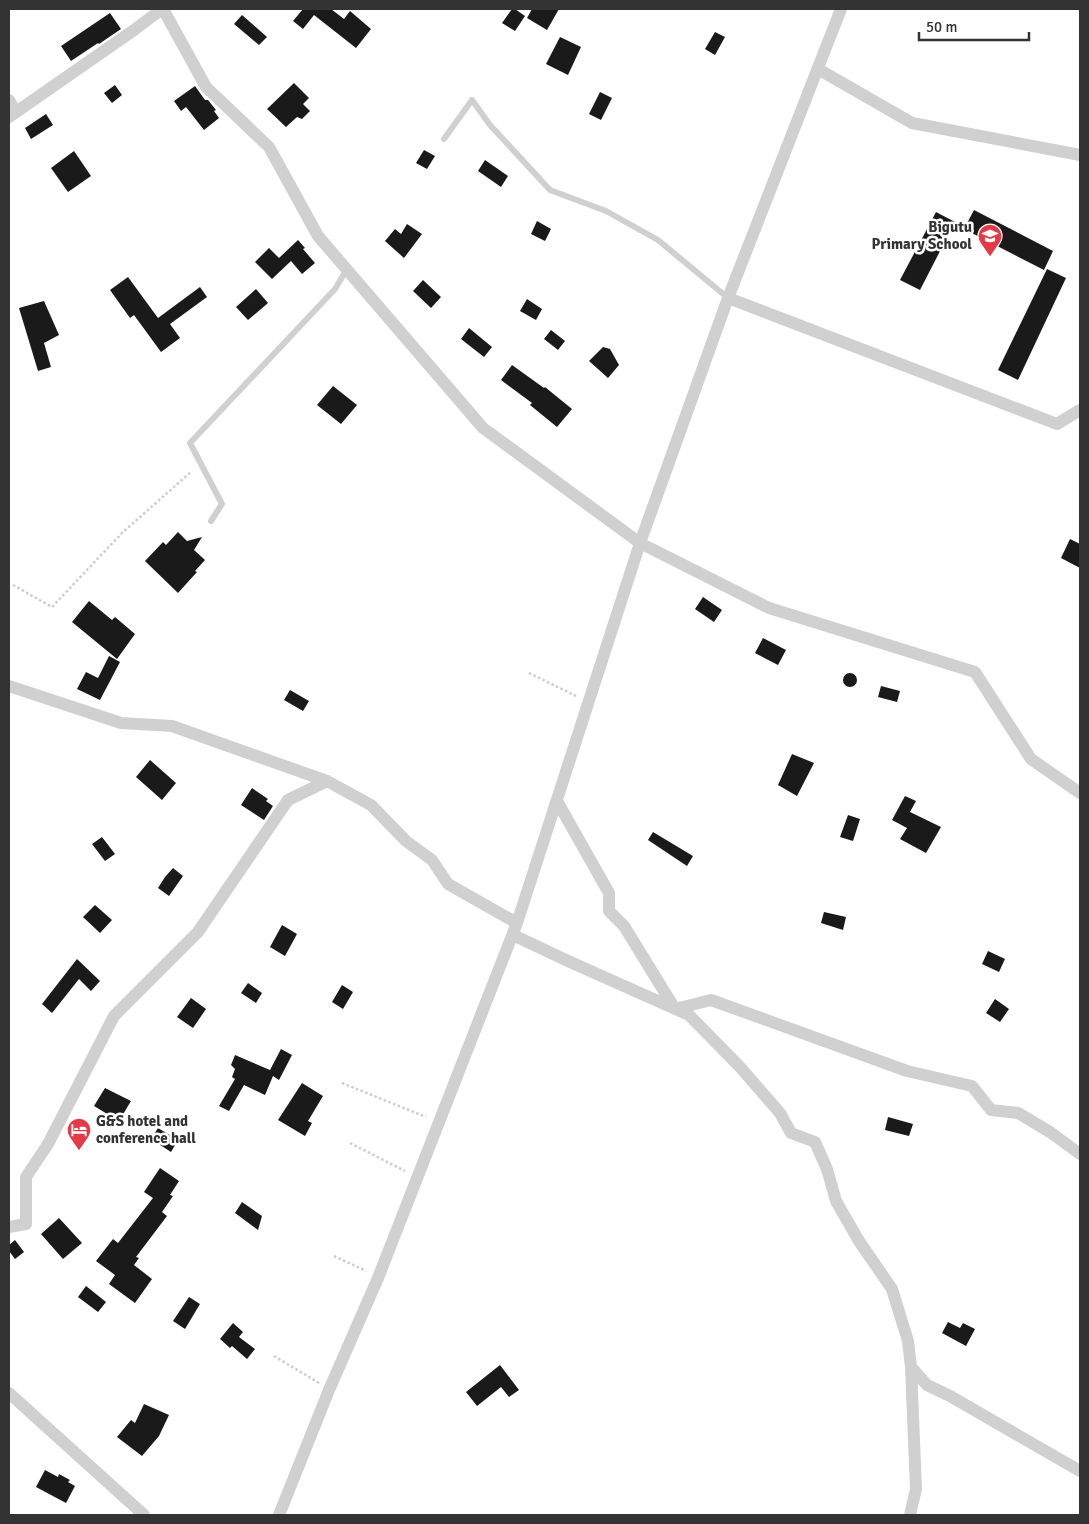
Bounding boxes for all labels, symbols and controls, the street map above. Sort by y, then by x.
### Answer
scale bar [919,10,1029,42]
text: 50 m [926,18,957,36]
place label: Bigutu Primary School [872,218,972,253]
school or university icon: Bigutu Primary School [977,223,1003,257]
place label: G&S hotel and conference hall [96,1112,196,1147]
hotel icon: G&S hotel and conference hall [66,1117,92,1151]

